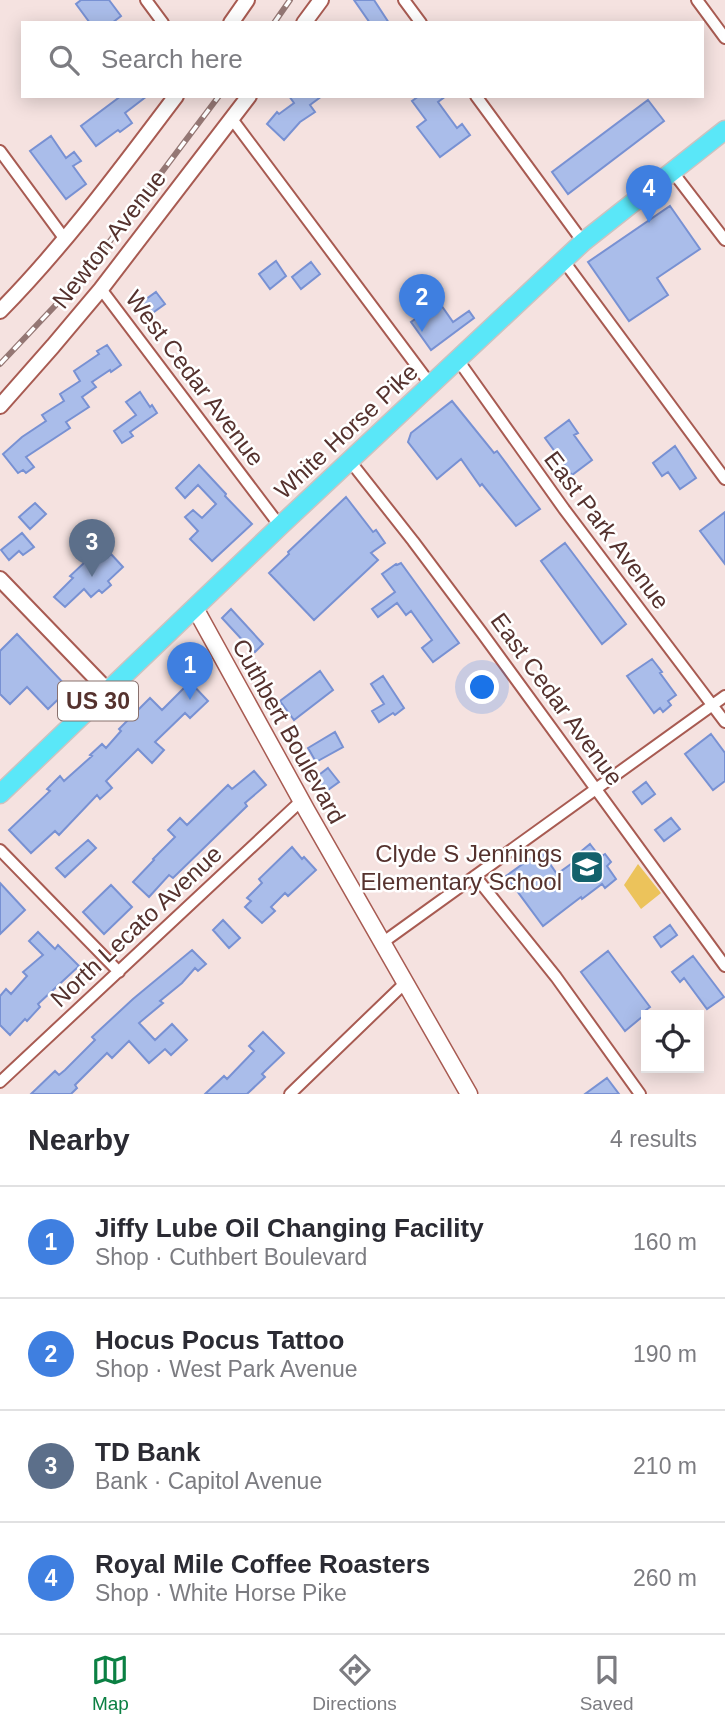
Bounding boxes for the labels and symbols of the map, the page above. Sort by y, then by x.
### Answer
street label: Newton Avenue [47,165,171,313]
pin: 4 [626,165,672,223]
pin: 2 [399,274,445,332]
street label: West Cedar Avenue [120,285,270,471]
street label: White Horse Pike [269,358,423,504]
street label: East Park Avenue [539,446,675,614]
pin: 3 [69,519,115,577]
street label: East Cedar Avenue [485,608,629,790]
street label: Cuthbert Boulevard [227,634,351,828]
pin: 1 [167,642,213,700]
your location [465,670,499,704]
road number: US 30 [58,681,138,720]
street label: North Lecato Avenue [45,840,227,1012]
place label: Clyde S Jennings Elementary School [361,840,562,895]
school or university icon: Clyde S Jennings Elementary School [568,848,606,886]

